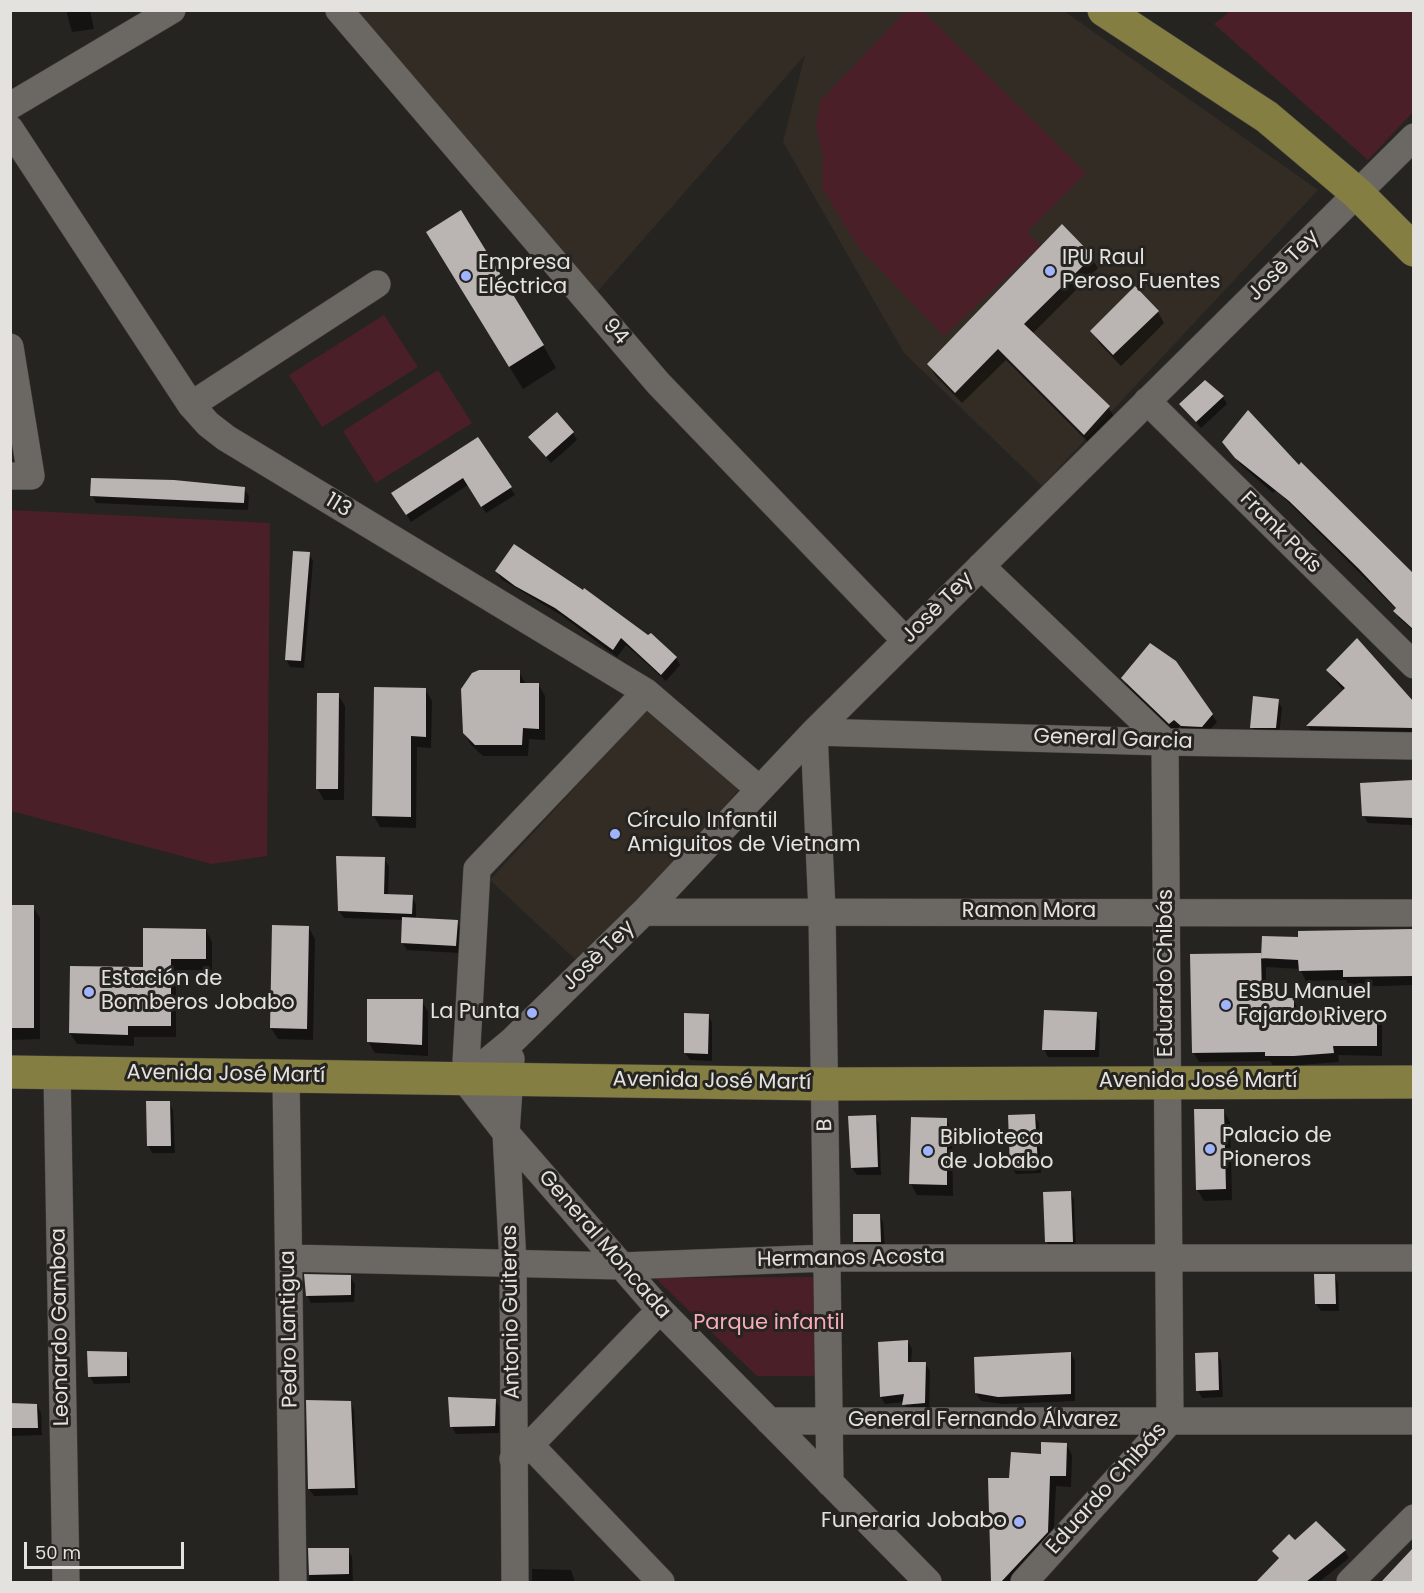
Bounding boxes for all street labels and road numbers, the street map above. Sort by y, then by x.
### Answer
street label: Josè Tey [1243,225,1325,307]
street label: 94 [597,314,633,350]
street label: Frank País [1234,487,1326,579]
street label: 113 [320,489,356,523]
street label: Josè Tey [897,567,979,649]
street label: General Garcia [1033,725,1193,755]
street label: Eduardo Chibás [1154,889,1180,1057]
street label: Ramon Mora [962,899,1096,925]
street label: Josè Tey [558,916,640,996]
street label: Avenida José Martí [126,1061,326,1089]
street label: Avenida José Martí [612,1068,812,1096]
street label: Avenida José Martí [1099,1069,1297,1095]
street label: B [813,1118,839,1132]
street label: General Moncada [533,1165,675,1325]
street label: Antonio Guiteras [498,1224,526,1400]
street label: Leonardo Gamboa [47,1228,75,1426]
street label: Hermanos Acosta [757,1245,945,1273]
street label: Pedro Lantigua [276,1250,304,1408]
street label: General Fernando Álvarez [848,1408,1118,1434]
street label: Eduardo Chibás [1041,1418,1173,1560]

